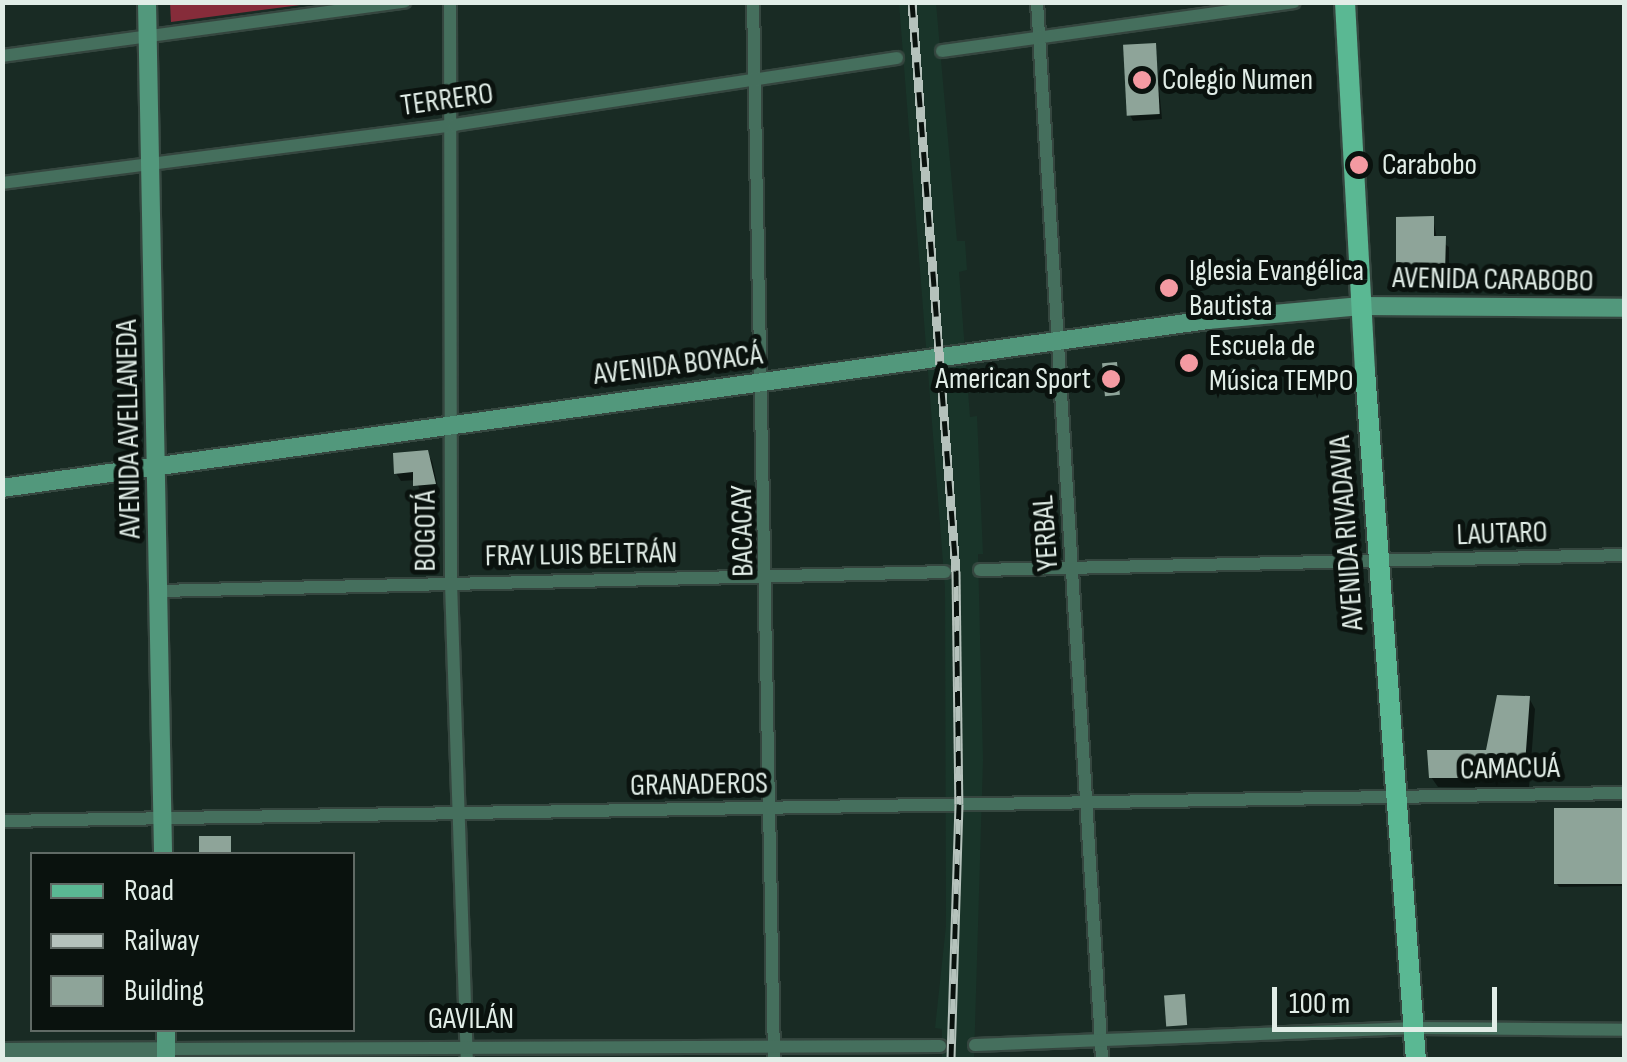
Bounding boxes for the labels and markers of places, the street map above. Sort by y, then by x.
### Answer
place label: Colegio Numen [1162,62,1313,98]
marker: Colegio Numen [1131,69,1153,91]
place label: Carabobo [1382,147,1477,183]
marker: Carabobo [1346,152,1372,178]
place label: Iglesia Evangélica Bautista [1189,253,1364,324]
marker: Iglesia Evangélica Bautista [1158,277,1180,299]
place label: Escuela de Música TEMPO [1209,328,1353,398]
marker: Escuela de Música TEMPO [1178,352,1200,374]
place label: American Sport [935,361,1091,397]
marker: American Sport [1100,368,1122,390]

